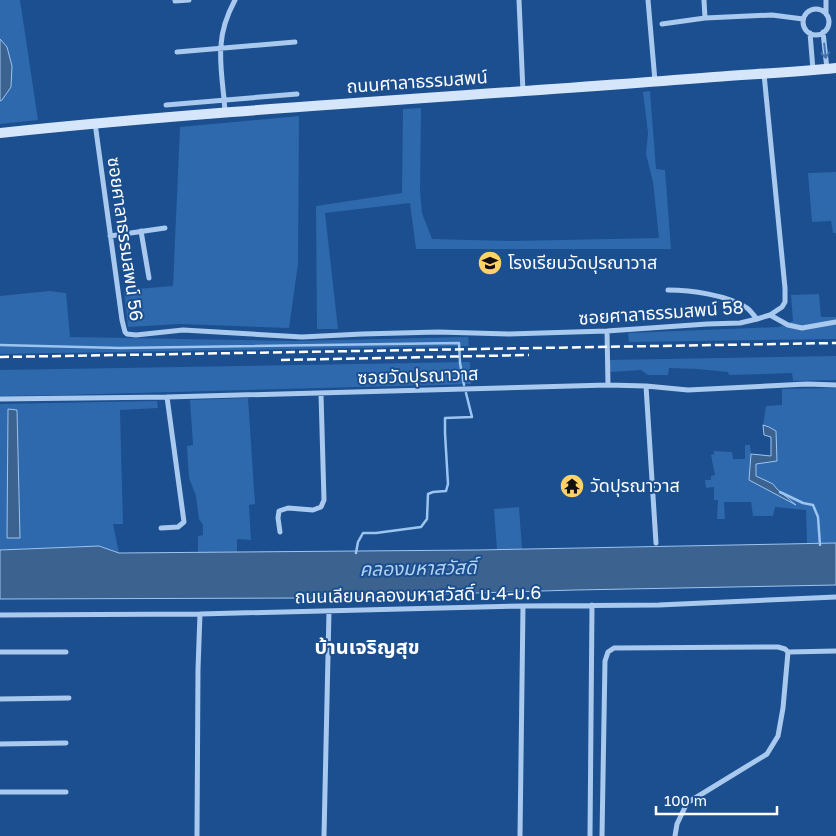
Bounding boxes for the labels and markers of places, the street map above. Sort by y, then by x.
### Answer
school or university icon: โรงเรียนวัดปุรณาวาส [477,250,503,276]
place label: โรงเรียนวัดปุรณาวาส [508,251,657,274]
temple icon: วัดปุรณาวาส [559,473,585,499]
place label: วัดปุรณาวาส [590,474,680,497]

